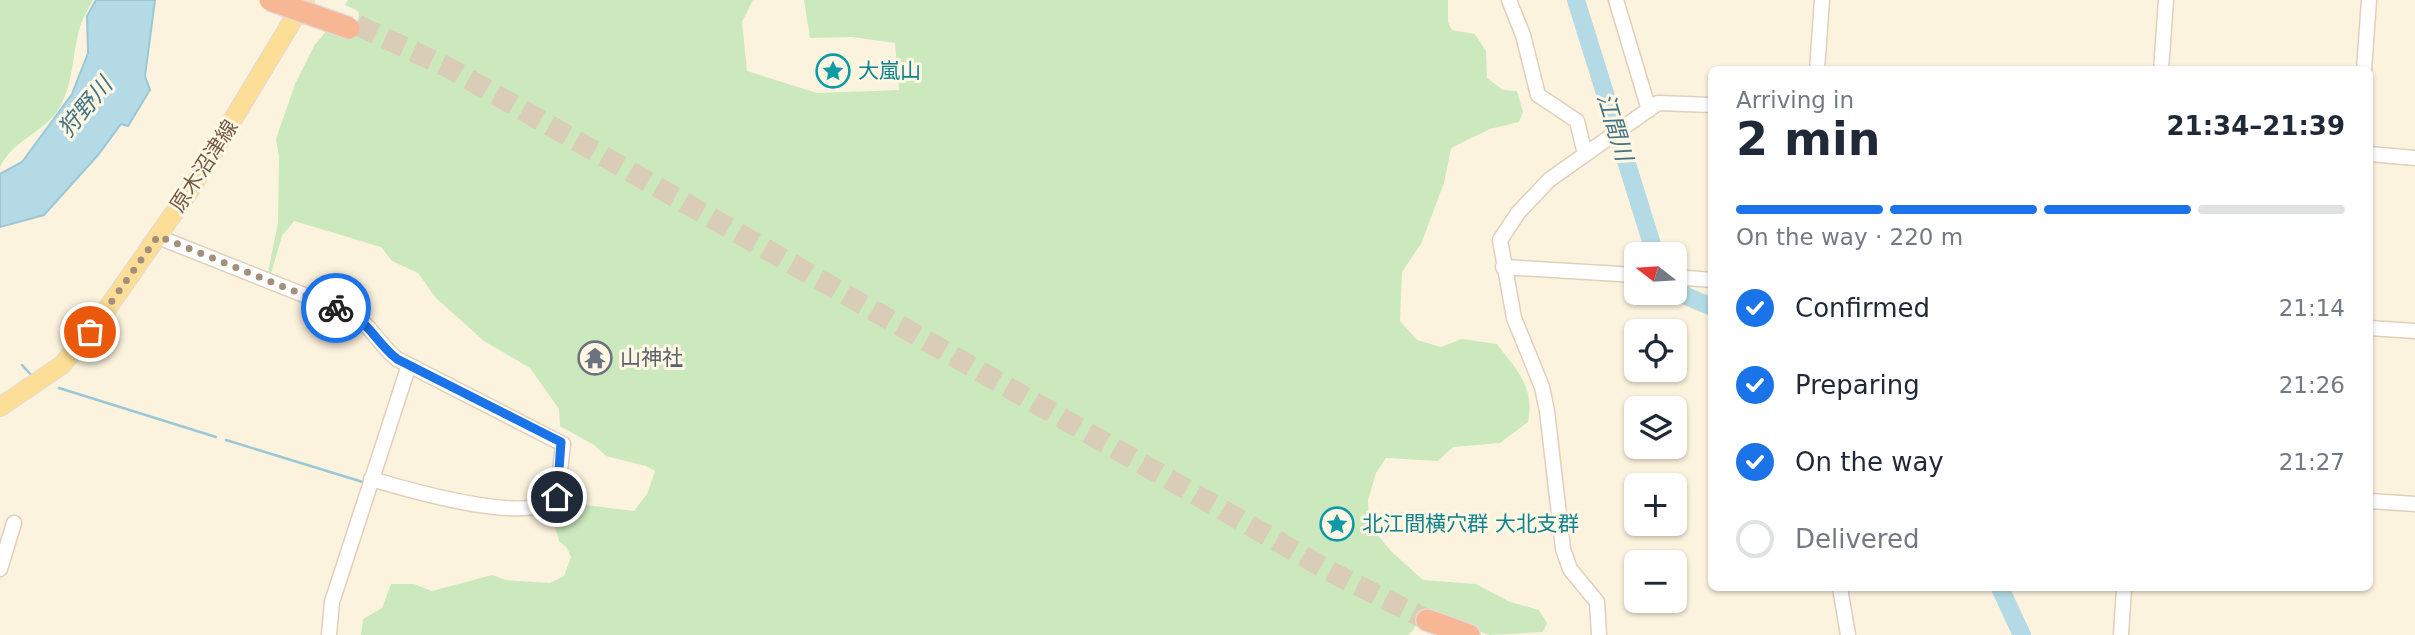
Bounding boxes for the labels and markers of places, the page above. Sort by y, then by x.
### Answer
place icon: 大嵐山 [814,52,852,90]
place label: 大嵐山 [858,59,921,83]
pin [60,302,120,362]
temple icon: 山神社 [576,339,614,377]
place label: 山神社 [620,346,683,370]
pin [527,467,587,527]
place icon: 北江間横穴群 大北支群 [1318,505,1356,543]
place label: 北江間横穴群 大北支群 [1362,512,1579,536]

